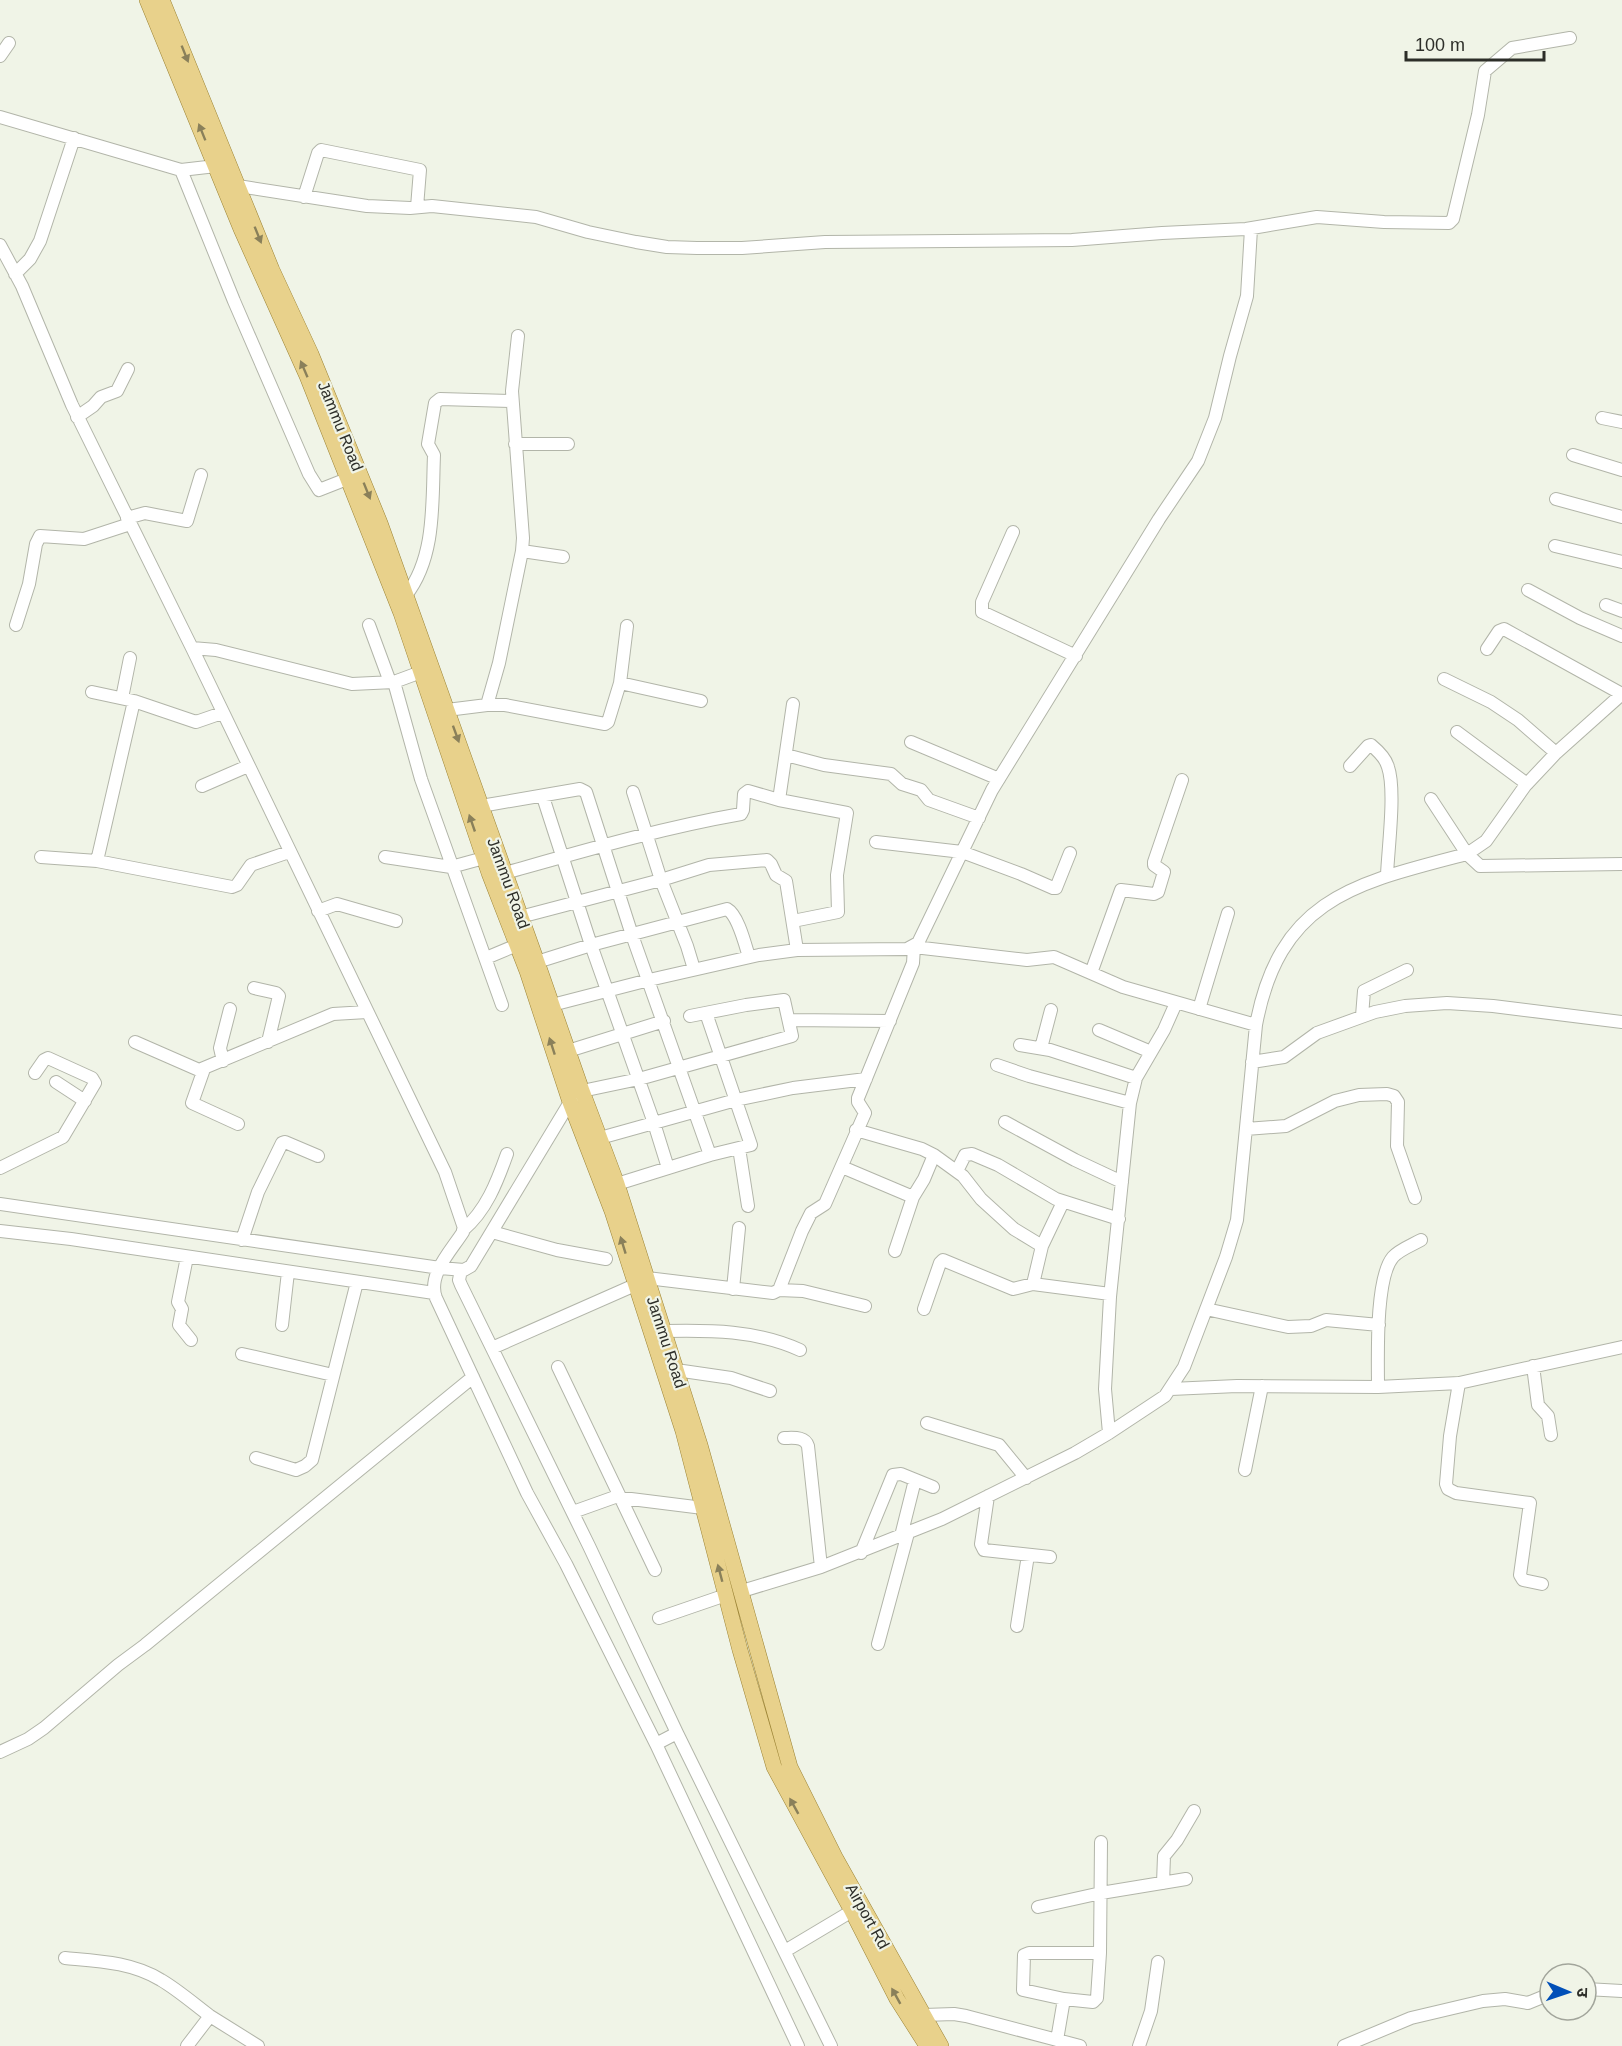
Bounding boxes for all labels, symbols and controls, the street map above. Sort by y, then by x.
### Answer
scale bar [1406,24,1544,62]
text: 100 m [1415,35,1465,55]
one-way arrow [180,45,190,63]
one-way arrow [197,122,207,140]
one-way arrow [253,226,263,244]
one-way arrow [299,360,308,377]
street label: Jammu Road [315,379,366,473]
one-way arrow [363,482,373,500]
one-way arrow [451,725,461,743]
one-way arrow [467,814,476,832]
street label: Jammu Road [484,836,533,931]
one-way arrow [546,1037,556,1055]
one-way arrow [617,1236,627,1254]
street label: Jammu Road [644,1294,689,1390]
one-way arrow [715,1564,724,1582]
one-way arrow [789,1797,799,1814]
street label: Airport Rd [843,1881,892,1952]
north arrow [1538,1962,1598,2022]
one-way arrow [891,1988,901,2005]
text: उ [1574,1988,1591,1998]

